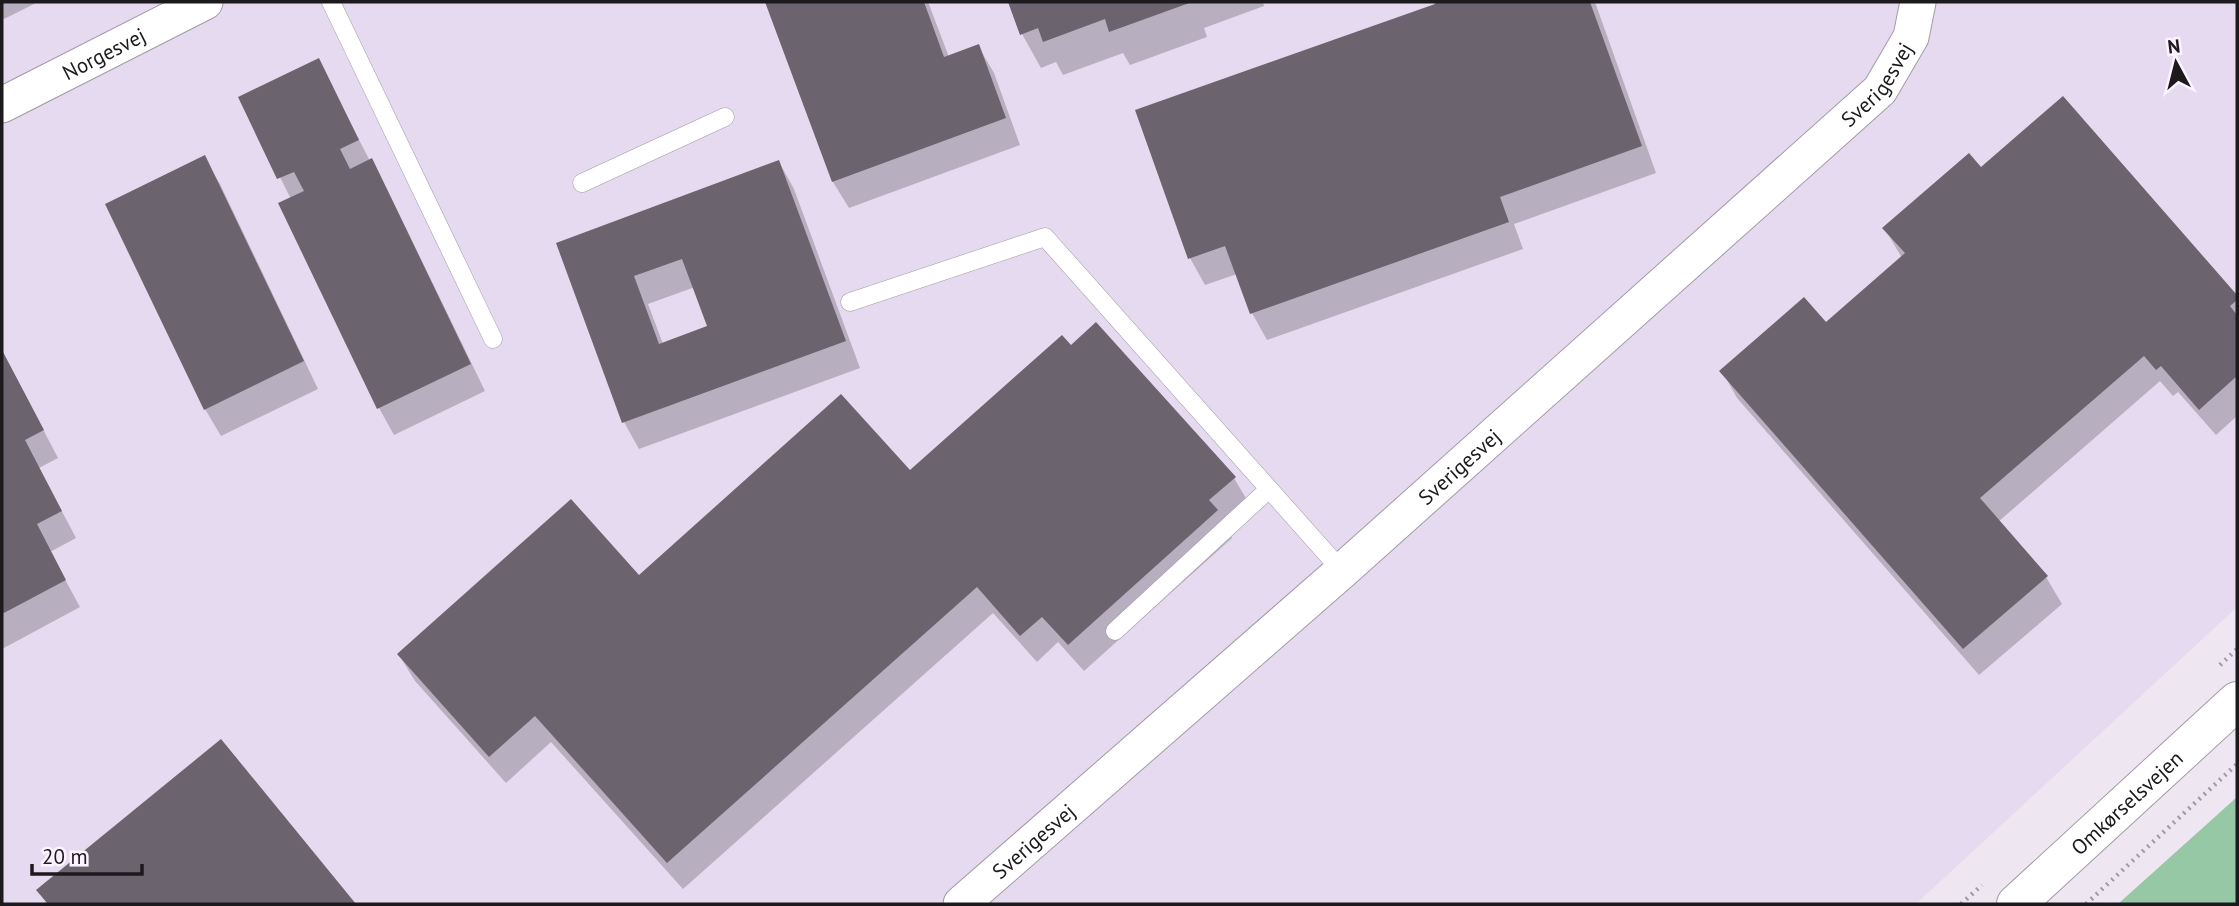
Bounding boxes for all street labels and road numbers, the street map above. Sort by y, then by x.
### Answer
street label: Norgesvej [58,21,150,86]
street label: Sverigesvej [1835,37,1918,132]
street label: Sverigesvej [1412,422,1506,510]
street label: Omkørselsvejen [2065,744,2188,861]
street label: Sverigesvej [986,797,1080,884]

